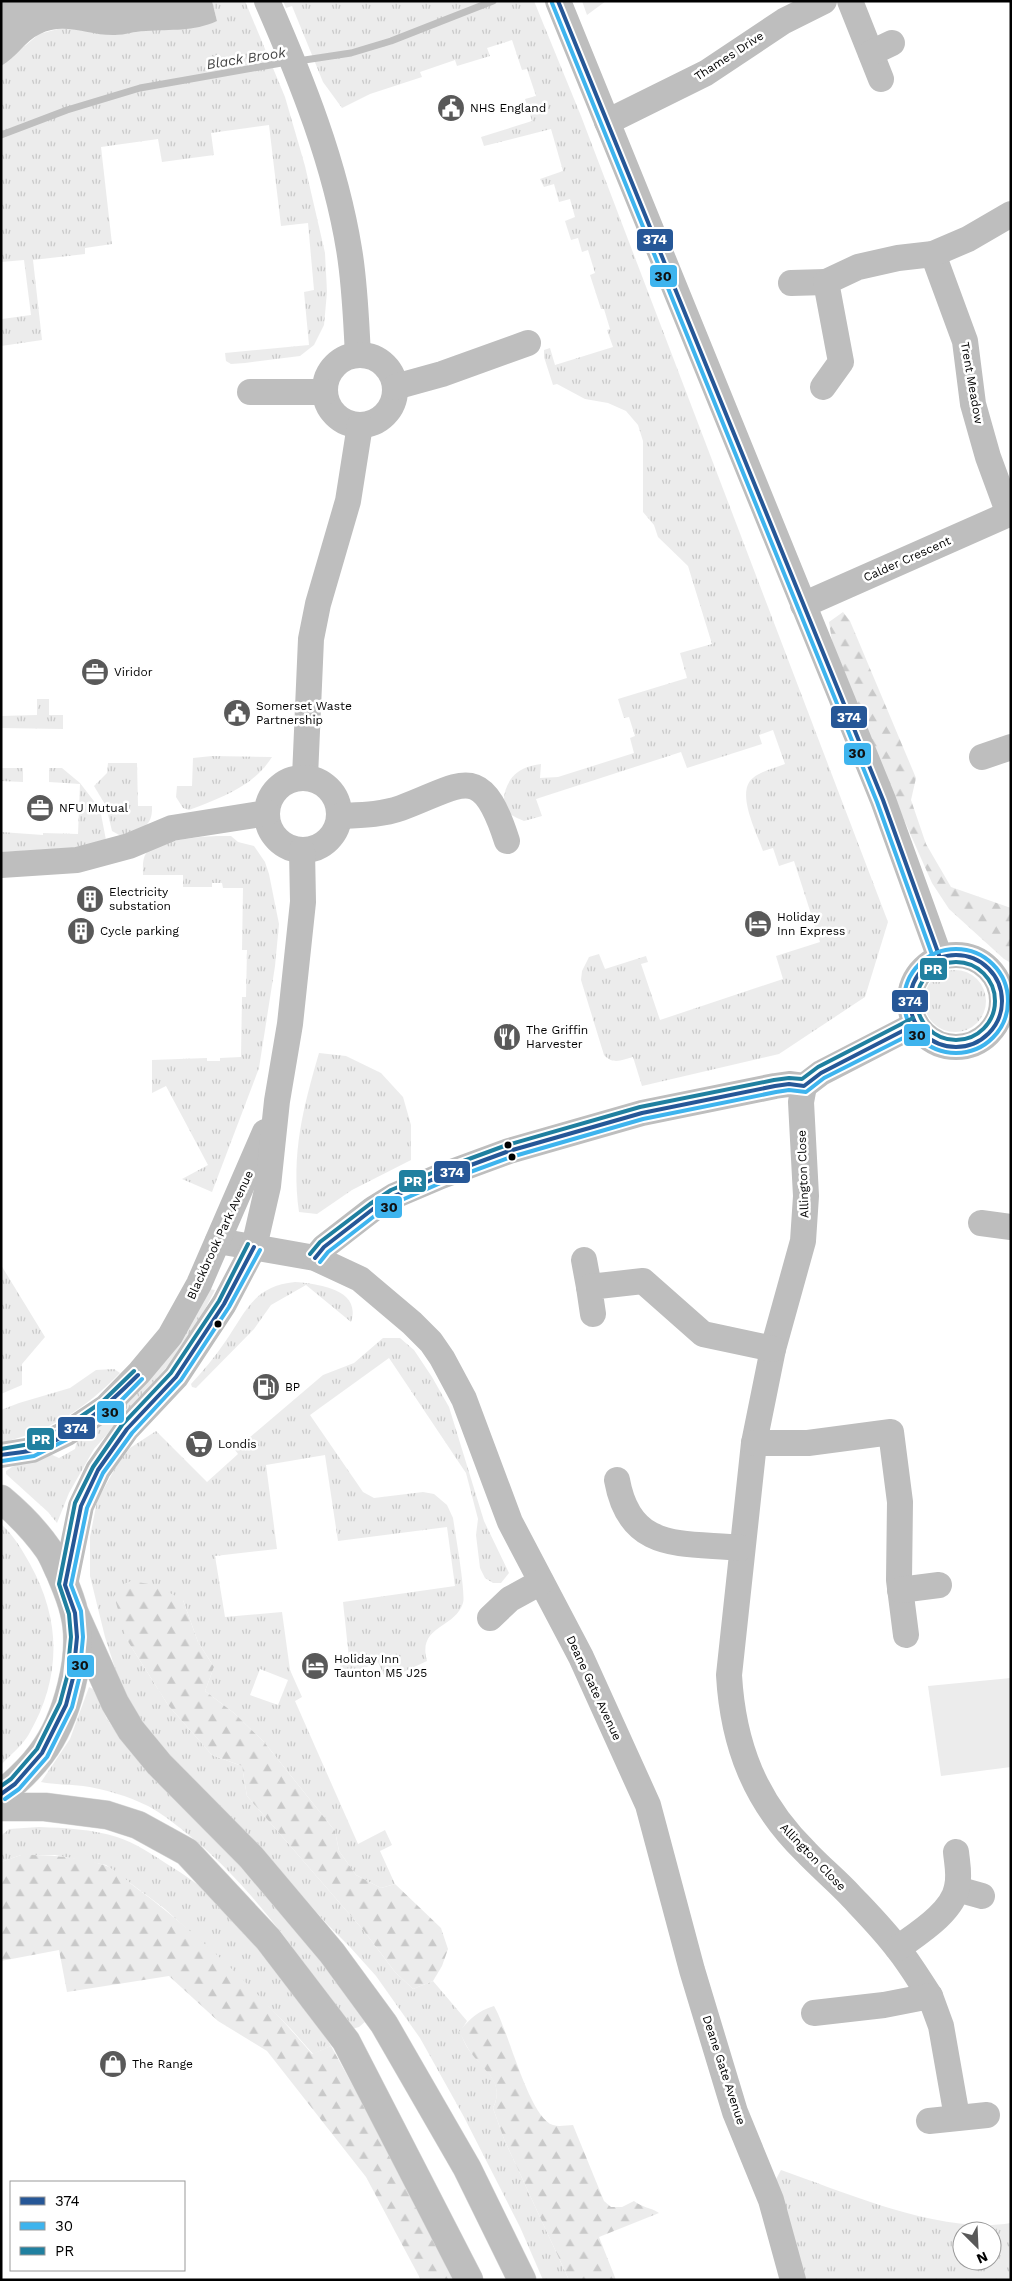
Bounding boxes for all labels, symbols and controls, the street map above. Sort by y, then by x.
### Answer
street label: Thames Drive [692,28,766,84]
water label: Black Brook [205,44,287,72]
public building icon: NHS England [436,93,466,123]
place label: NHS England [470,101,546,115]
line badge: 374 [636,228,674,252]
text: 374 [643,231,667,247]
line badge: 30 [649,264,678,288]
text: 30 [654,268,672,284]
street label: Trent Meadow [958,341,986,425]
street label: Calder Crescent [861,533,953,585]
office icon: Viridor [80,657,110,687]
place label: Viridor [114,665,153,679]
public building icon: Somerset Waste Partnership [222,698,252,728]
place label: Somerset Waste Partnership [256,699,352,727]
line badge: 374 [830,705,868,729]
text: 374 [837,709,861,725]
line badge: 30 [843,742,872,766]
text: 30 [848,745,866,761]
office icon: NFU Mutual [25,793,55,823]
place label: NFU Mutual [59,801,128,815]
building icon: Electricity substation [75,884,105,914]
place label: Electricity substation [109,885,171,913]
hotel icon: Holiday Inn Express [743,909,773,939]
place label: Holiday Inn Express [777,910,845,938]
building icon: Cycle parking [66,916,96,946]
place label: Cycle parking [100,924,179,938]
line badge: PR [919,957,948,981]
text: PR [924,961,943,977]
line badge: 374 [891,989,929,1013]
text: 374 [898,993,922,1009]
restaurant icon: The Griffin Harvester [492,1022,522,1052]
place label: The Griffin Harvester [526,1023,588,1051]
line badge: 30 [903,1023,931,1047]
text: 30 [908,1027,926,1043]
street label: Allington Close [794,1130,812,1218]
unlabelled marker [503,1140,513,1150]
unlabelled marker [507,1152,517,1162]
line badge: 374 [433,1160,471,1184]
text: 374 [440,1164,464,1180]
street label: Blackbrook Park Avenue [184,1168,256,1302]
line badge: PR [398,1169,427,1193]
text: PR [404,1173,423,1189]
line badge: 30 [374,1195,403,1219]
text: 30 [380,1199,398,1215]
unlabelled marker [213,1319,223,1329]
fuel station icon: BP [251,1372,281,1402]
place label: BP [285,1380,300,1394]
line badge: 30 [96,1400,125,1424]
text: 30 [101,1404,119,1420]
line badge: 374 [57,1416,96,1440]
text: 374 [64,1420,88,1436]
line badge: PR [26,1427,55,1451]
supermarket icon: Londis [184,1429,214,1459]
text: PR [32,1431,51,1447]
place label: Londis [218,1437,257,1451]
street label: Deane Gate Avenue [564,1633,624,1743]
hotel icon: Holiday Inn Taunton M5 J25 [300,1651,330,1681]
place label: Holiday Inn Taunton M5 J25 [334,1652,427,1680]
line badge: 30 [66,1654,95,1678]
text: 30 [71,1657,89,1673]
street label: Allington Close [777,1820,849,1894]
street label: Deane Gate Avenue [700,2014,748,2126]
shop icon: The Range [98,2049,128,2079]
place label: The Range [132,2057,193,2071]
legend [10,2181,185,2271]
text: 374 [55,2192,80,2210]
text: 30 [55,2217,73,2235]
north arrow [952,2221,1002,2271]
text: PR [55,2242,74,2260]
text: N [974,2248,990,2267]

